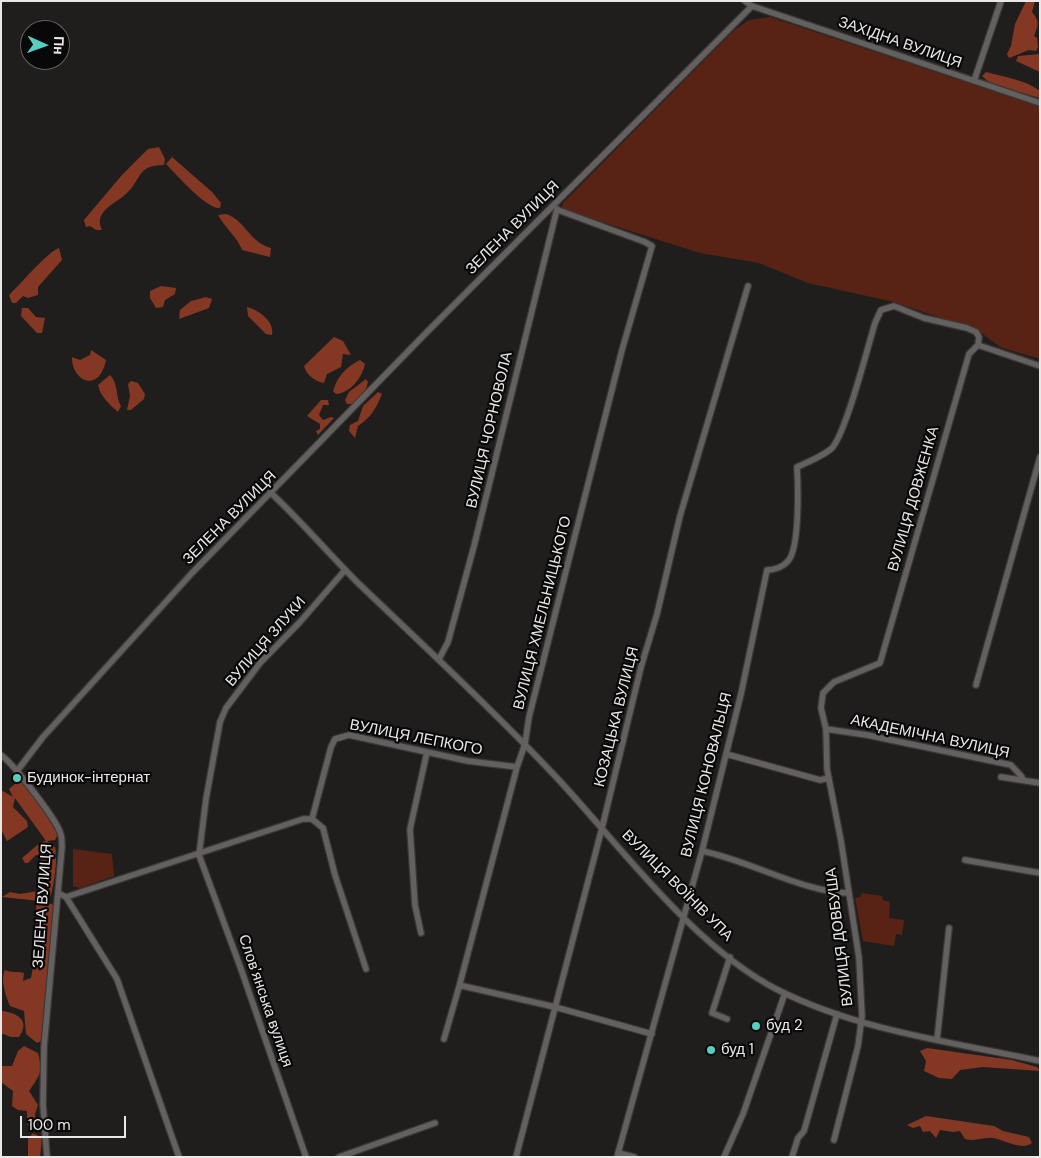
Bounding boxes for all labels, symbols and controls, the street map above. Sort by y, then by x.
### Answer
street label: ЗАХІДНА ВУЛИЦЯ [836,13,964,73]
north arrow [20,20,70,70]
text: Пн [50,36,68,55]
street label: ЗЕЛЕНА ВУЛИЦЯ [463,178,563,278]
street label: ВУЛИЦЯ ЧОРНОВОЛА [463,350,517,510]
street label: ВУЛИЦЯ ДОВЖЕНКА [885,424,943,574]
street label: ЗЕЛЕНА ВУЛИЦЯ [180,468,280,568]
street label: ВУЛИЦЯ ХМЕЛЬНИЦЬКОГО [510,514,576,712]
street label: ВУЛИЦЯ ЗЛУКИ [222,594,310,690]
street label: КОЗАЦЬКА ВУЛИЦЯ [591,645,643,789]
street label: ВУЛИЦЯ КОНОВАЛЬЦЯ [678,691,736,859]
street label: АКАДЕМІЧНА ВУЛИЦЯ [849,711,1011,763]
street label: ВУЛИЦЯ ЛЕПКОГО [348,716,484,760]
place label: Будинок-інтернат [27,769,150,787]
marker: Будинок-інтернат [11,772,23,784]
street label: ВУЛИЦЯ ВОЇНІВ УПА [618,827,736,945]
street label: ЗЕЛЕНА ВУЛИЦЯ [30,843,56,969]
street label: ВУЛИЦЯ ДОВБУША [823,867,857,1007]
street label: Словʼянська вулиця [234,932,296,1070]
place label: буд 2 [766,1017,803,1035]
marker: буд 2 [750,1020,762,1032]
place label: буд 1 [721,1041,754,1059]
marker: буд 1 [705,1044,717,1056]
scale bar [22,1106,129,1138]
text: 100 m [28,1115,71,1135]

